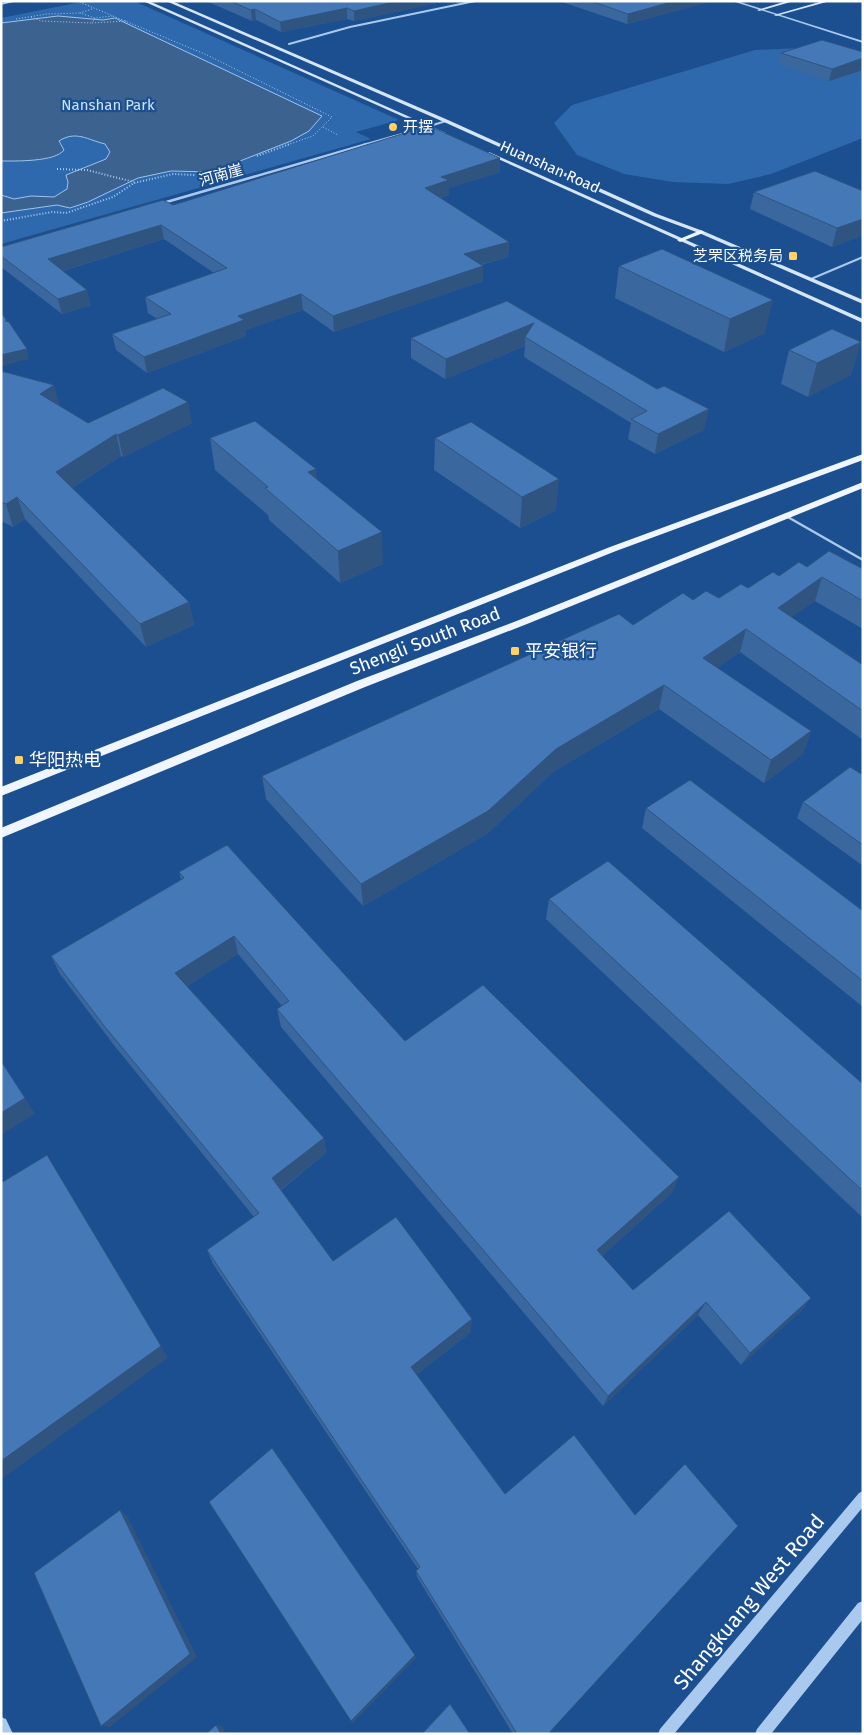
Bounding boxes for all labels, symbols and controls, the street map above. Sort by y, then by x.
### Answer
park label: Nanshan Park [61,96,155,114]
place label: 开摆 [403,118,433,136]
marker: 开摆 [387,121,399,133]
street label: Huanshan Road [497,137,603,197]
street label: 河南崖 [197,160,245,190]
place label: 芝罘区税务局 [693,247,783,265]
marker: 芝罘区税务局 [787,250,799,262]
street label: Shengli South Road [347,602,503,680]
place label: 平安银行 [525,640,597,662]
marker: 平安银行 [509,645,521,657]
place label: 华阳热电 [29,749,101,771]
marker: 华阳热电 [13,754,25,766]
street label: Shangkuang West Road [668,1509,830,1695]

